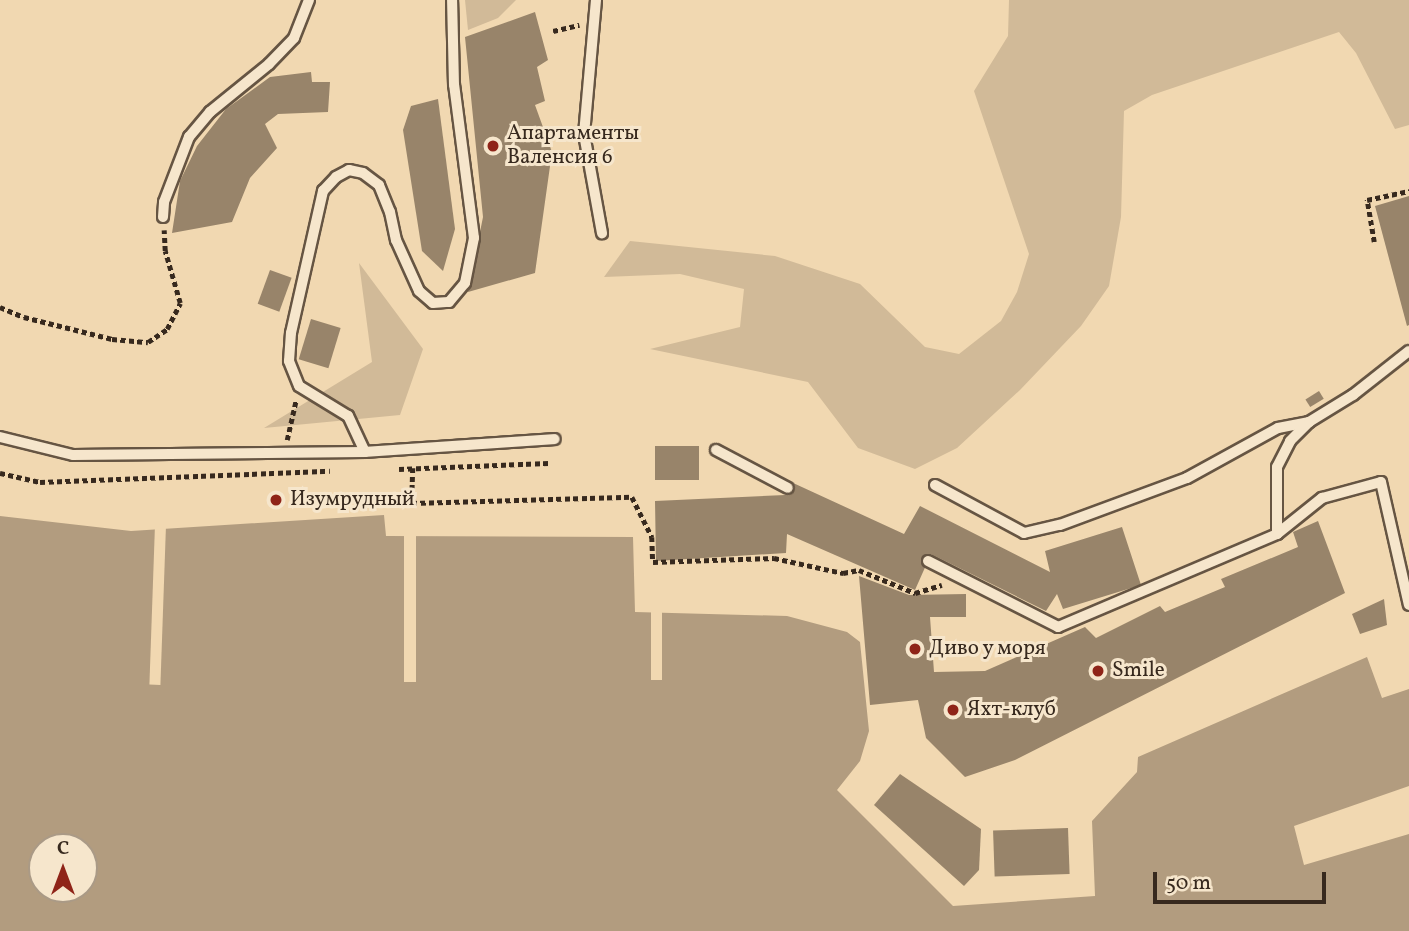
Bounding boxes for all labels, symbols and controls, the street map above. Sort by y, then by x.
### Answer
place label: Апартаменты Валенсия 6 [507,121,639,171]
marker: Апартаменты Валенсия 6 [485,138,501,154]
place label: Изумрудный [290,487,415,513]
marker: Изумрудный [268,492,284,508]
place label: Диво у моря [929,636,1047,662]
marker: Диво у моря [907,641,923,657]
place label: Smile [1112,658,1165,684]
marker: Smile [1090,663,1106,679]
place label: Яхт-клуб [967,697,1056,723]
marker: Яхт-клуб [945,702,961,718]
north arrow [28,833,98,903]
text: С [57,836,69,862]
scale bar [1157,858,1330,902]
text: 50 m [1166,869,1211,898]

